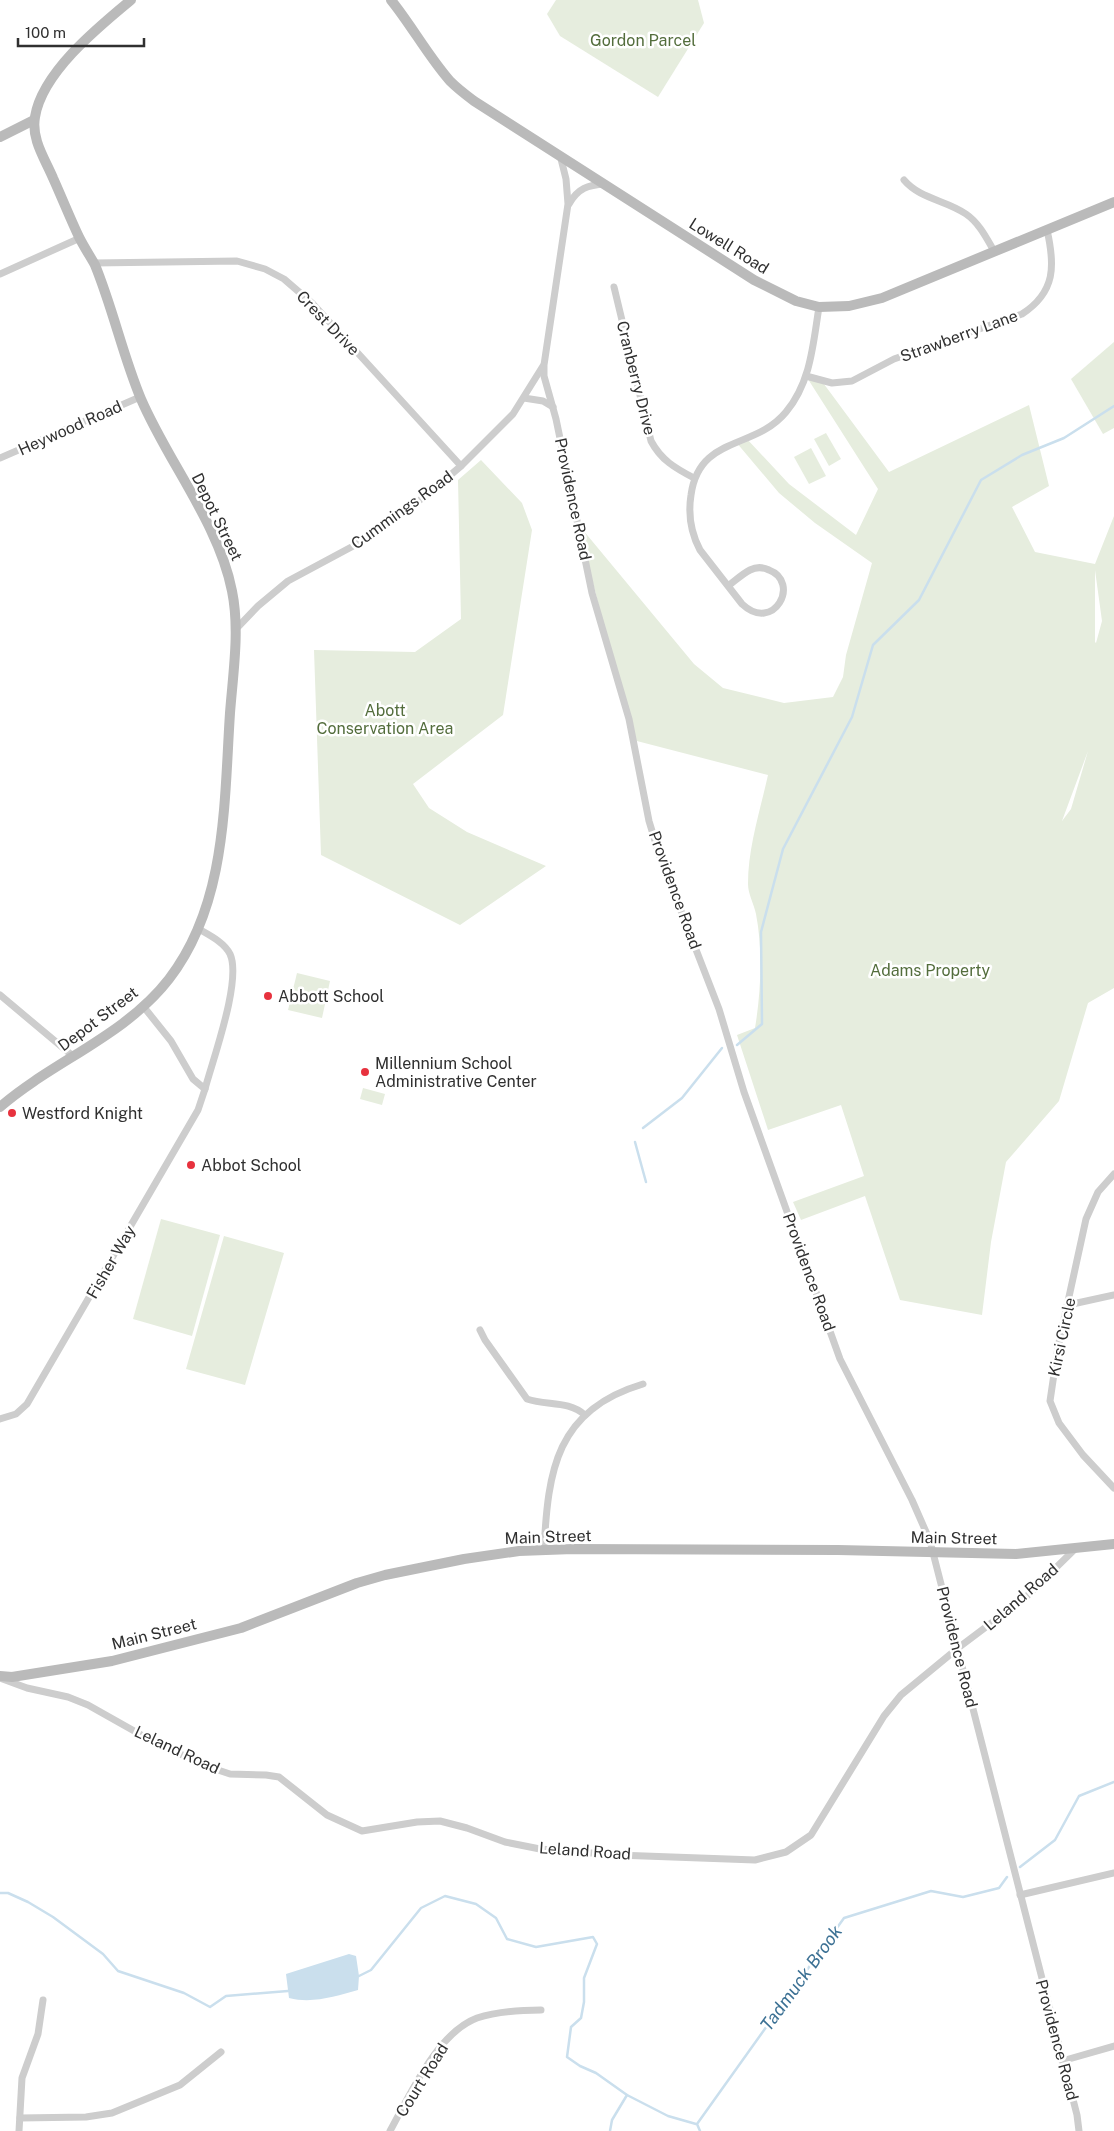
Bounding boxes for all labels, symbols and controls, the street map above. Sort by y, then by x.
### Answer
scale bar [18,15,144,47]
text: 100 m [25,24,66,41]
park label: Gordon Parcel [590,31,696,50]
street label: Lowell Road [686,214,772,278]
street label: Crest Drive [293,287,363,359]
street label: Strawberry Lane [898,306,1020,366]
street label: Cranberry Drive [613,319,659,437]
street label: Heywood Road [15,397,125,459]
street label: Providence Road [551,436,595,562]
street label: Cummings Road [348,467,456,553]
street label: Depot Street [188,470,246,564]
park label: Abott Conservation Area [317,701,453,738]
street label: Providence Road [645,828,705,952]
park label: Adams Property [870,961,990,980]
street label: Depot Street [54,983,142,1055]
place label: Abbott School [278,987,384,1006]
marker: Abbott School [262,990,274,1002]
place label: Millennium School Administrative Center [375,1054,537,1091]
marker: Millennium School Administrative Center [359,1066,371,1078]
place label: Westford Knight [22,1104,143,1123]
marker: Westford Knight [6,1107,18,1119]
place label: Abbot School [201,1156,302,1175]
marker: Abbot School [185,1159,197,1171]
street label: Providence Road [779,1210,839,1334]
street label: Fisher Way [82,1222,140,1302]
street label: Kirsi Circle [1044,1296,1080,1378]
street label: Main Street [504,1526,592,1548]
street label: Main Street [910,1528,998,1548]
street label: Leland Road [980,1560,1062,1634]
street label: Providence Road [933,1584,981,1710]
street label: Main Street [110,1614,198,1654]
street label: Leland Road [131,1722,223,1778]
street label: Leland Road [538,1838,632,1864]
water label: Tadmuck Brook [756,1921,846,2035]
street label: Providence Road [1032,1977,1082,2103]
street label: Court Road [392,2040,452,2120]

